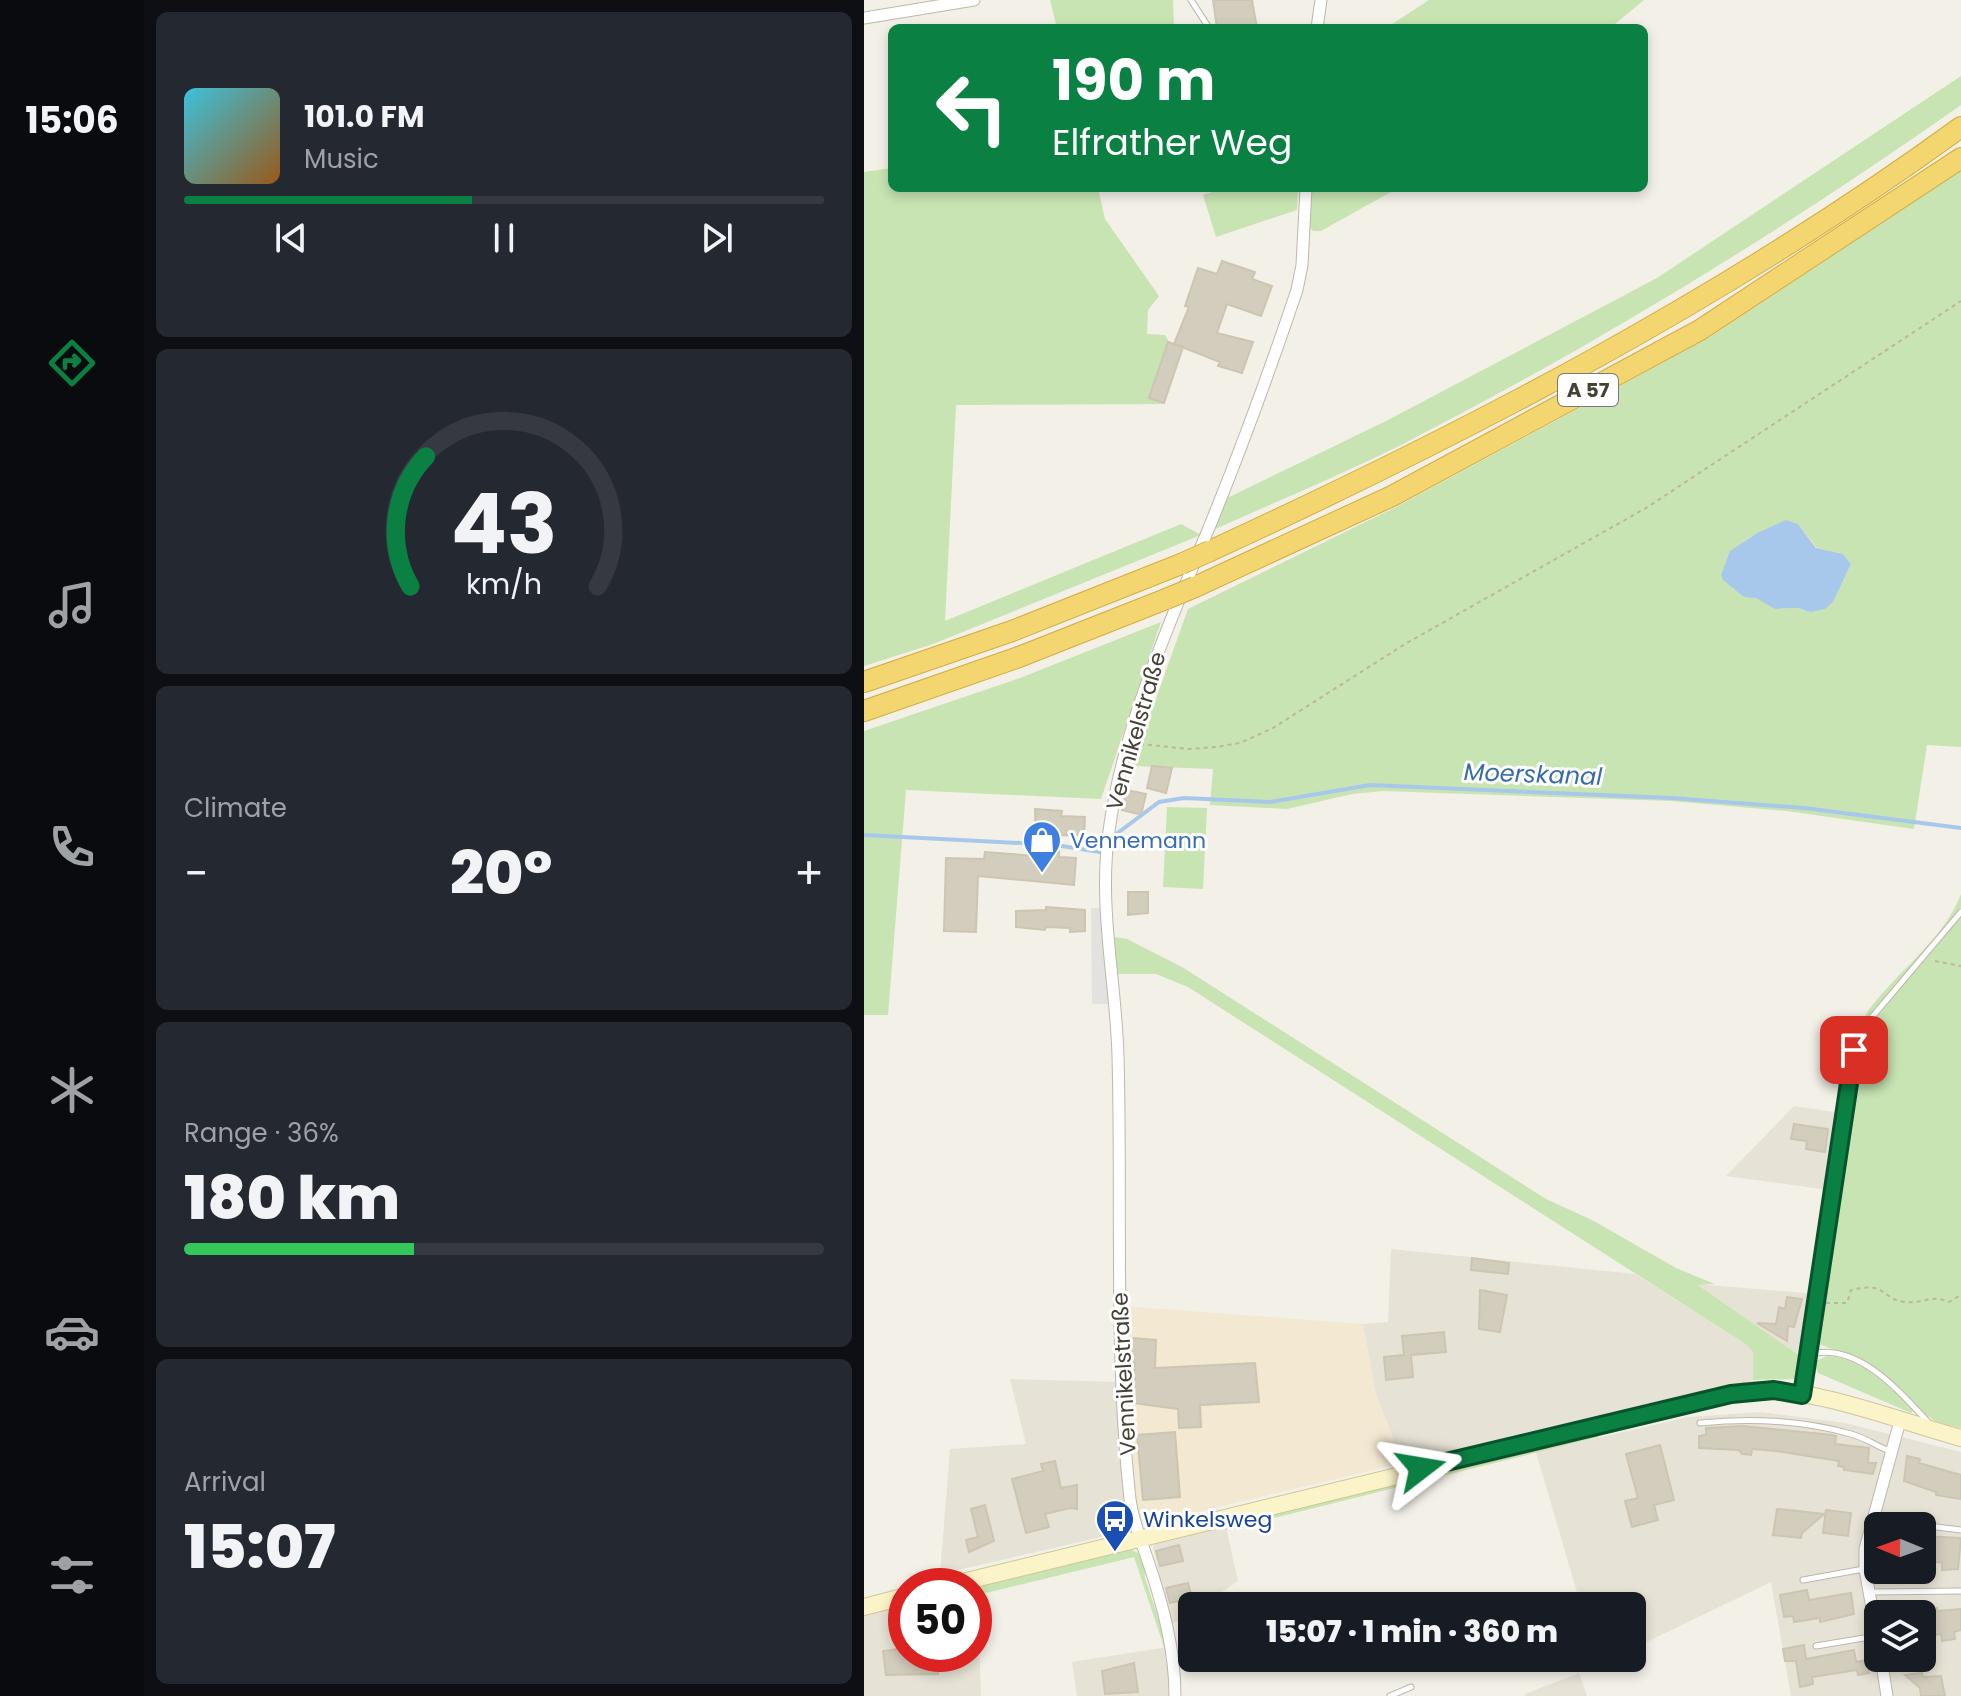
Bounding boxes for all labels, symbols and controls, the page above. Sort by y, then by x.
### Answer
text: 190 m [1052,41,1215,120]
icon: left [920,56,1024,160]
text: 15:06 [25,95,119,146]
text: 101.0 FM [304,95,424,138]
text: Elfrather Weg [1052,117,1292,168]
text: Music [304,141,379,177]
icon: previous [269,216,313,260]
icon: pause [482,216,526,260]
icon: next [695,216,739,260]
icon: directions [44,335,100,391]
road number: A 57 [1558,374,1618,406]
text: 43 [451,466,557,582]
text: km/h [466,564,542,604]
icon: music [44,577,100,633]
street label: Vennikelstraße [1099,648,1173,814]
water label: Moerskanal [1463,755,1603,793]
text: Climate [184,790,287,826]
icon: phone [44,819,100,875]
shop icon: Vennemann [1021,819,1063,874]
place label: Vennemann [1070,825,1206,856]
text: 20° [450,831,552,915]
text: − [184,843,208,904]
text: + [794,843,824,904]
pin [1820,1016,1888,1084]
icon: arrive [1832,1028,1876,1072]
icon: climate [44,1062,100,1118]
text: Range · 36% [184,1115,339,1151]
text: 180 km [184,1156,400,1240]
street label: Vennikelstraße [1104,1291,1144,1457]
icon: car [44,1304,100,1360]
position arrow [1379,1426,1463,1510]
text: Arrival [184,1464,266,1500]
bus stop icon: Winkelsweg [1094,1498,1136,1553]
place label: Winkelsweg [1143,1504,1272,1535]
text: 15:07 [184,1505,335,1589]
north arrow [1864,1512,1936,1584]
map controls [1864,1512,1936,1672]
icon: filters [44,1547,100,1603]
speed limit sign: 50 [888,1568,992,1672]
button: layers [1864,1600,1936,1672]
text: 15:07 · 1 min · 360 m [1266,1610,1558,1653]

